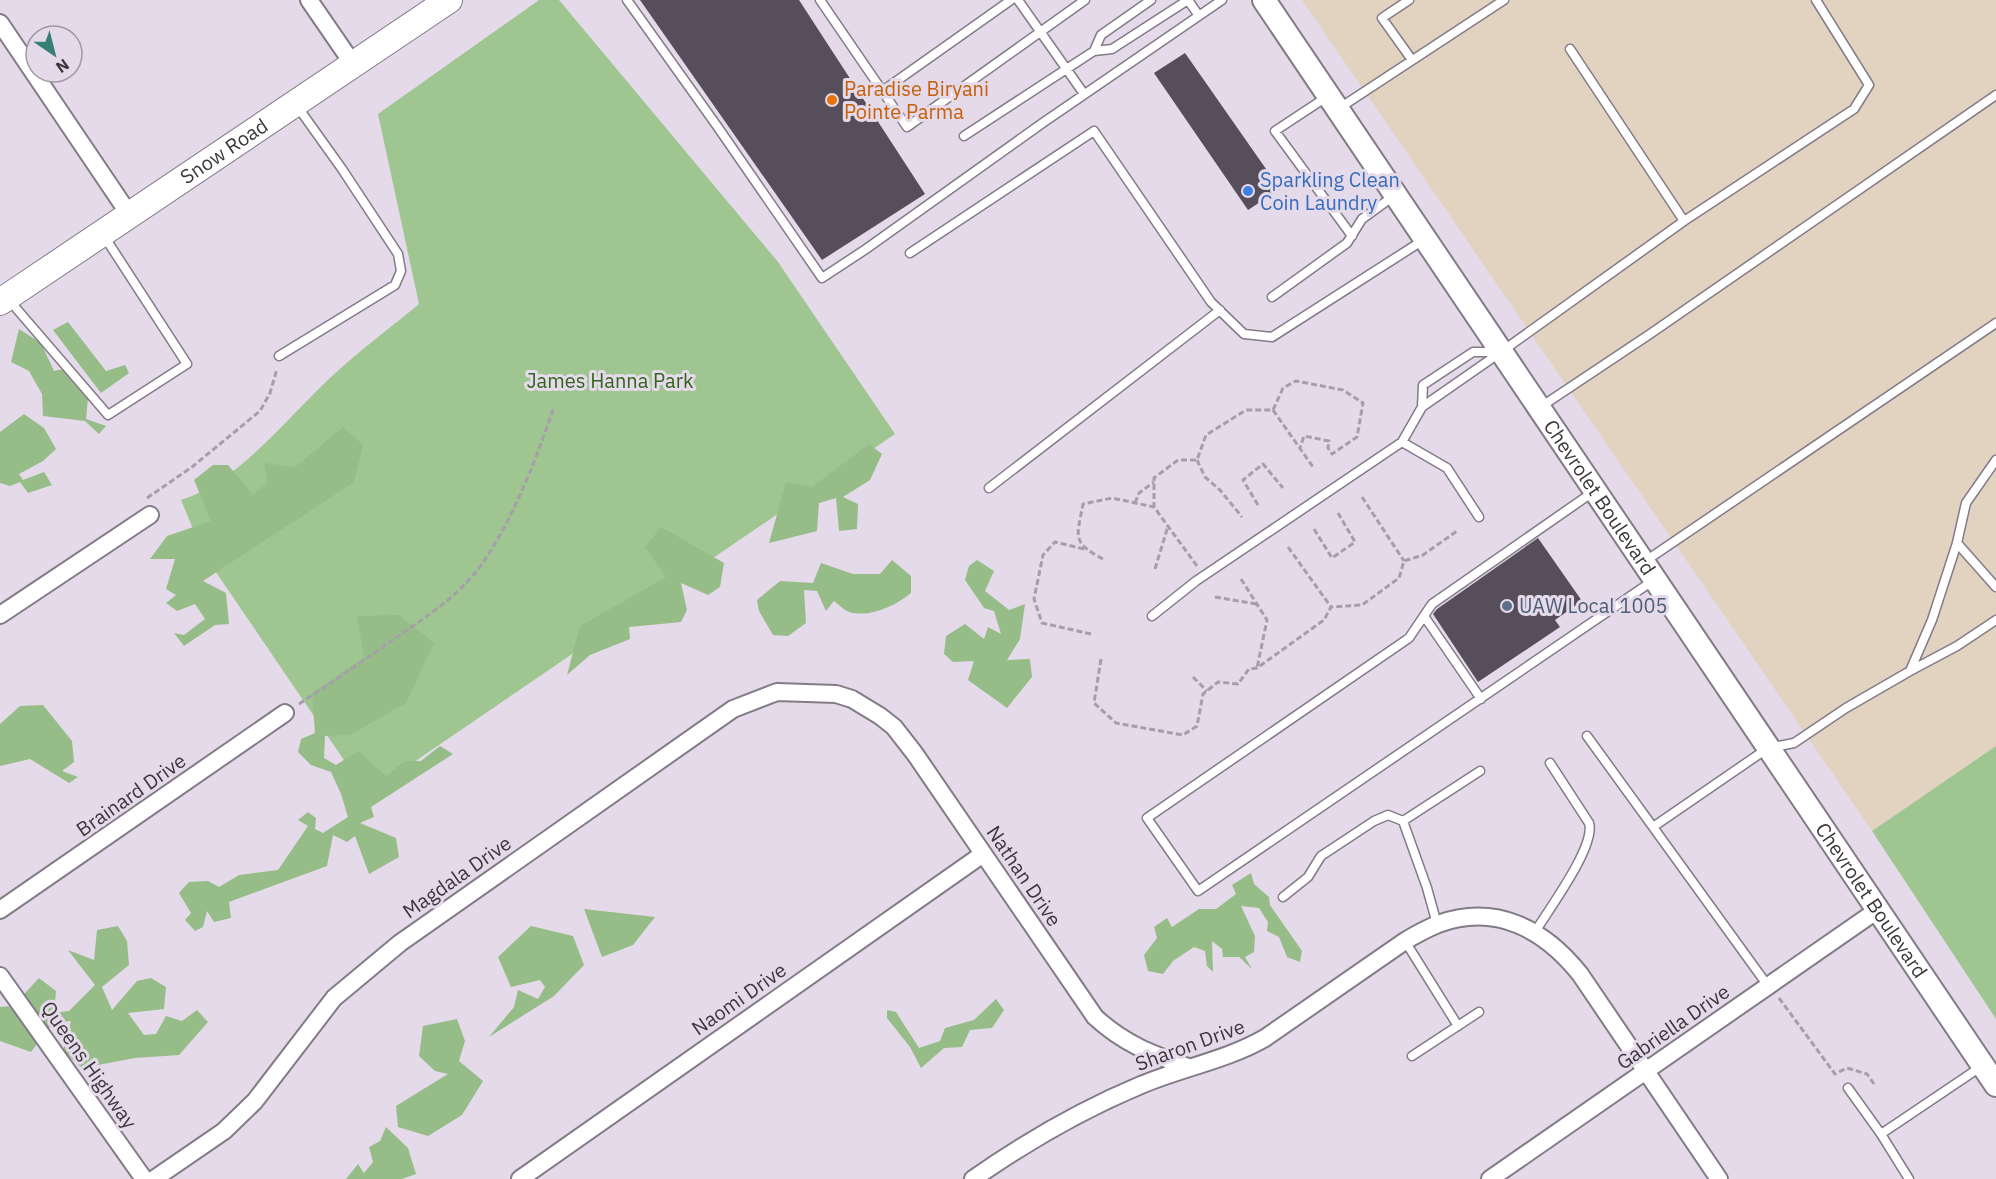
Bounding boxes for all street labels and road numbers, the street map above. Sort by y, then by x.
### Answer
street label: Snow Road [175,112,273,190]
street label: Chevrolet Boulevard [1538,414,1662,580]
street label: Brainard Drive [71,747,191,842]
street label: Chevrolet Boulevard [1810,817,1934,983]
street label: Nathan Drive [981,820,1068,932]
street label: Magdala Drive [397,829,516,924]
street label: Naomi Drive [686,956,791,1041]
street label: Gabriella Drive [1611,978,1735,1076]
street label: Queens Highway [35,996,143,1134]
street label: Sharon Drive [1131,1012,1248,1077]

